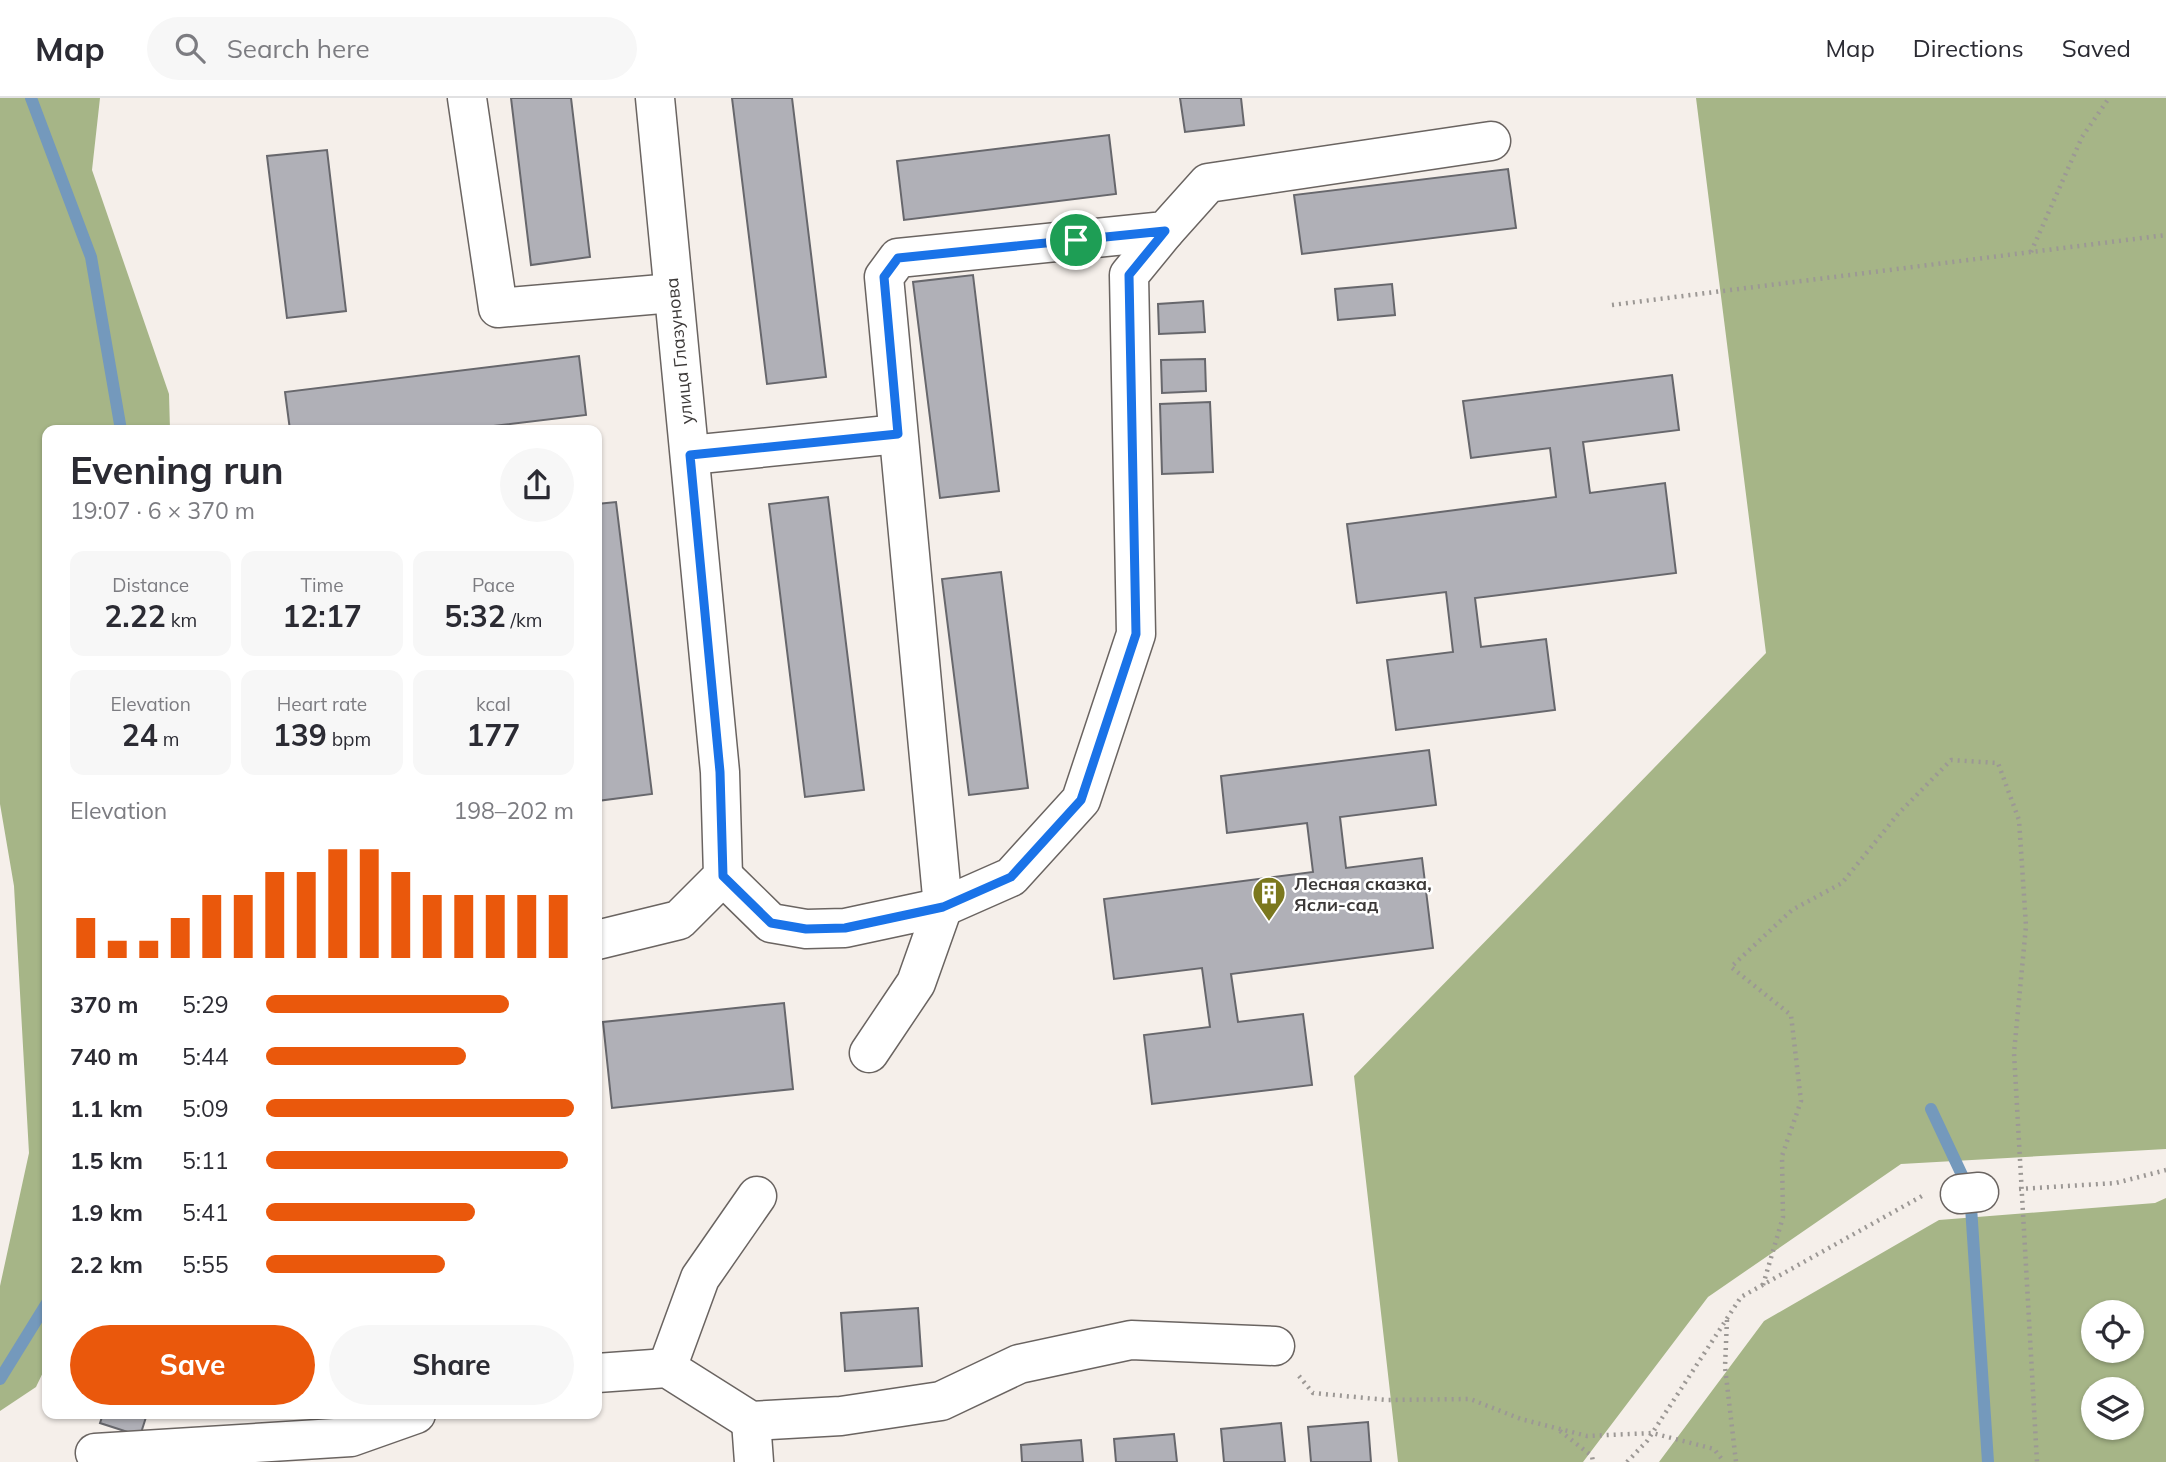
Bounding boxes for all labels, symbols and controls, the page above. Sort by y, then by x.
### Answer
search box [147,17,637,80]
text: Map [35,28,105,69]
icon: search [171,29,209,67]
text: Search here [227,32,370,65]
text: Map [1825,33,1875,63]
text: Directions [1913,33,2024,63]
text: Saved [2062,33,2131,63]
pin [1046,210,1106,270]
icon: arrive [1057,221,1095,259]
street label: улица Глазунова [660,277,698,425]
text: Evening run [70,446,284,494]
button: share [500,448,574,522]
text: 19:07 · 6 × 370 m [70,496,255,525]
text: Distance [112,573,189,597]
text: Time [300,573,344,597]
text: Pace [472,573,515,597]
text: 2.22 [104,597,166,635]
text: 12:17 [282,597,362,635]
text: 5:32 [444,597,506,635]
text: km [166,608,197,632]
text: /km [506,608,542,632]
text: Elevation [110,692,191,716]
text: Heart rate [277,692,367,716]
text: kcal [476,692,511,716]
text: 24 [122,716,158,754]
text: 139 [273,716,327,754]
text: 177 [466,716,520,754]
text: m [158,727,179,751]
text: bpm [327,727,371,751]
text: Elevation [70,796,167,825]
text: 198–202 m [453,796,574,825]
place label: Лесная сказка, Ясли-сад [1294,872,1432,916]
building icon: Лесная сказка, Ясли-сад [1250,874,1288,923]
text: 370 m [70,990,138,1019]
text: 5:29 [182,990,229,1019]
text: 740 m [70,1042,138,1071]
text: 5:44 [182,1042,229,1071]
text: 1.1 km [70,1094,143,1123]
text: 5:09 [182,1094,229,1123]
text: 1.5 km [70,1146,143,1175]
text: 5:11 [182,1146,229,1175]
text: 1.9 km [70,1198,143,1227]
text: 5:41 [182,1198,229,1227]
text: 2.2 km [70,1250,143,1279]
text: 5:55 [182,1250,229,1279]
map controls [2081,1300,2144,1440]
button: locate [2081,1300,2144,1363]
button: Save [70,1325,315,1405]
button: Share [329,1325,574,1405]
button: layers [2081,1377,2144,1440]

